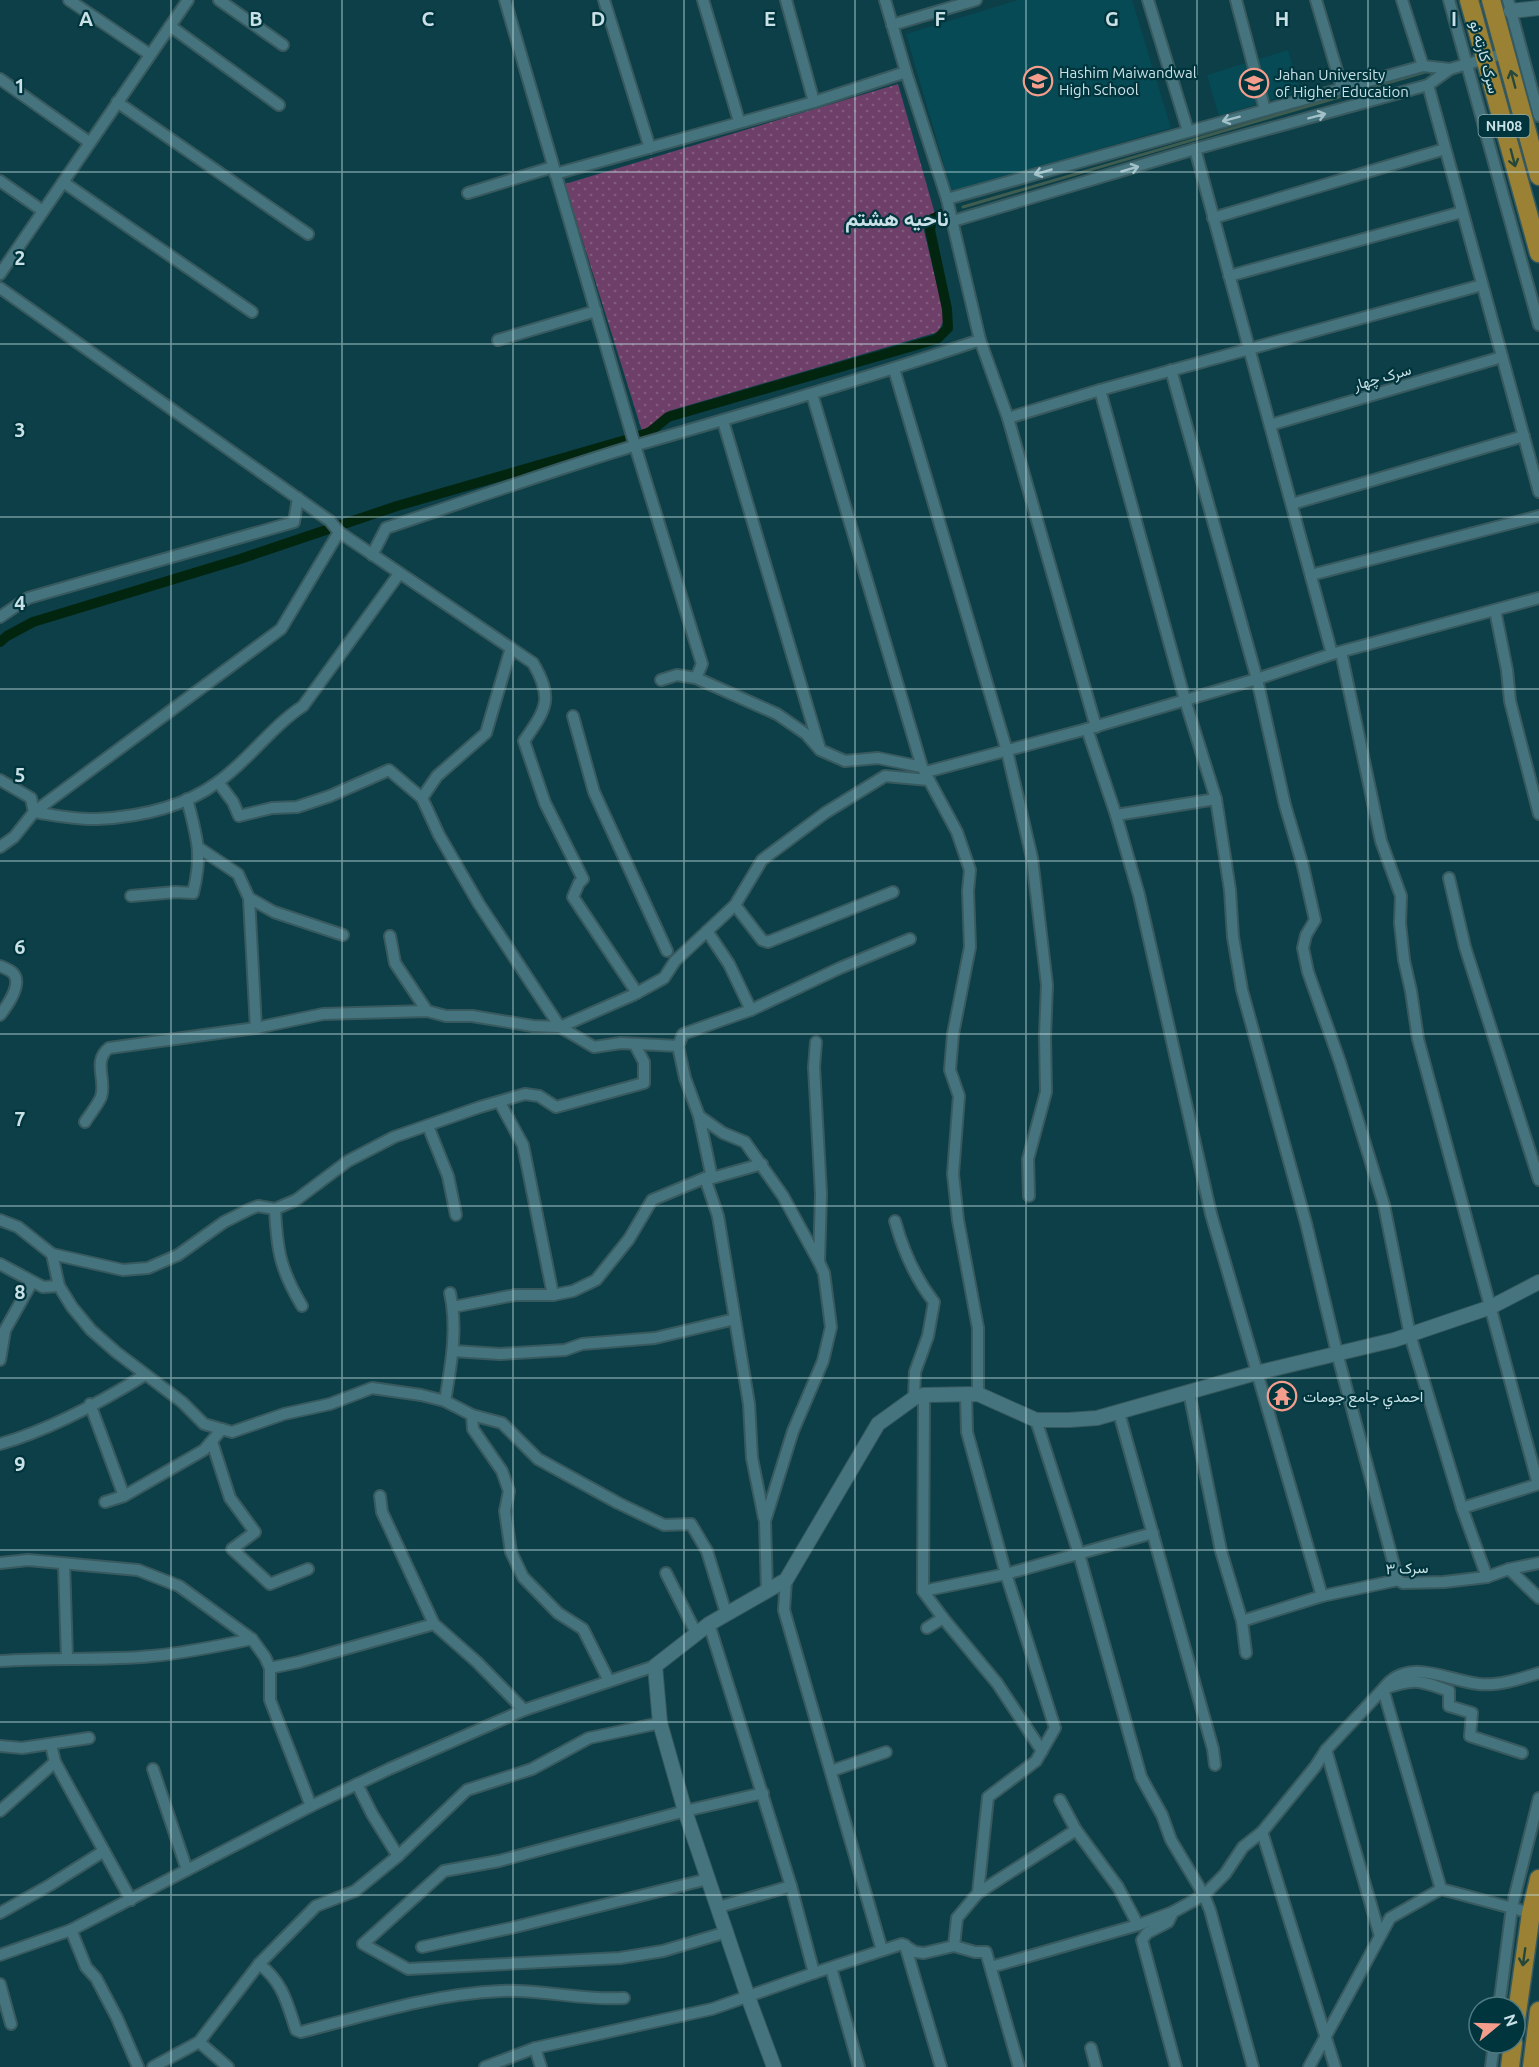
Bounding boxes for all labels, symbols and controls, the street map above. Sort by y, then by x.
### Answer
text: A [79,7,93,30]
text: B [249,7,263,30]
text: C [422,7,435,30]
text: D [591,7,605,30]
text: E [764,7,776,30]
text: F [934,7,946,30]
text: G [1105,7,1119,30]
text: H [1275,7,1289,30]
text: I [1451,7,1457,30]
street label: سرک کارته نو [1466,19,1503,96]
place label: Hashim Maiwandwal High School [1059,64,1197,98]
school or university icon: Hashim Maiwandwal High School [1022,65,1054,97]
place label: Jahan University of Higher Education [1275,66,1409,100]
school or university icon: Jahan University of Higher Education [1238,67,1270,99]
one-way arrow [1507,70,1518,89]
text: 1 [14,74,26,97]
one-way arrow [1307,109,1326,121]
one-way arrow [1222,114,1241,125]
road number: NH08 [1478,115,1530,137]
one-way arrow [1508,148,1519,167]
one-way arrow [1120,163,1139,174]
one-way arrow [1034,167,1053,178]
district label: ناحیه هشتم [845,206,949,233]
text: 2 [14,246,26,269]
street label: سرک چهار [1350,361,1414,396]
text: 3 [14,418,26,441]
text: 4 [14,591,26,614]
text: 5 [14,763,26,786]
text: 6 [14,935,26,958]
text: 7 [14,1107,26,1130]
text: 8 [14,1280,26,1303]
temple icon: احمدي جامع جومات [1266,1380,1298,1412]
place label: احمدي جامع جومات [1303,1388,1423,1410]
text: 9 [14,1452,26,1475]
street label: سرک ۳ [1385,1559,1429,1578]
one-way arrow [1519,1947,1530,1967]
north arrow [1467,1995,1527,2055]
text: N [1501,2012,1522,2029]

